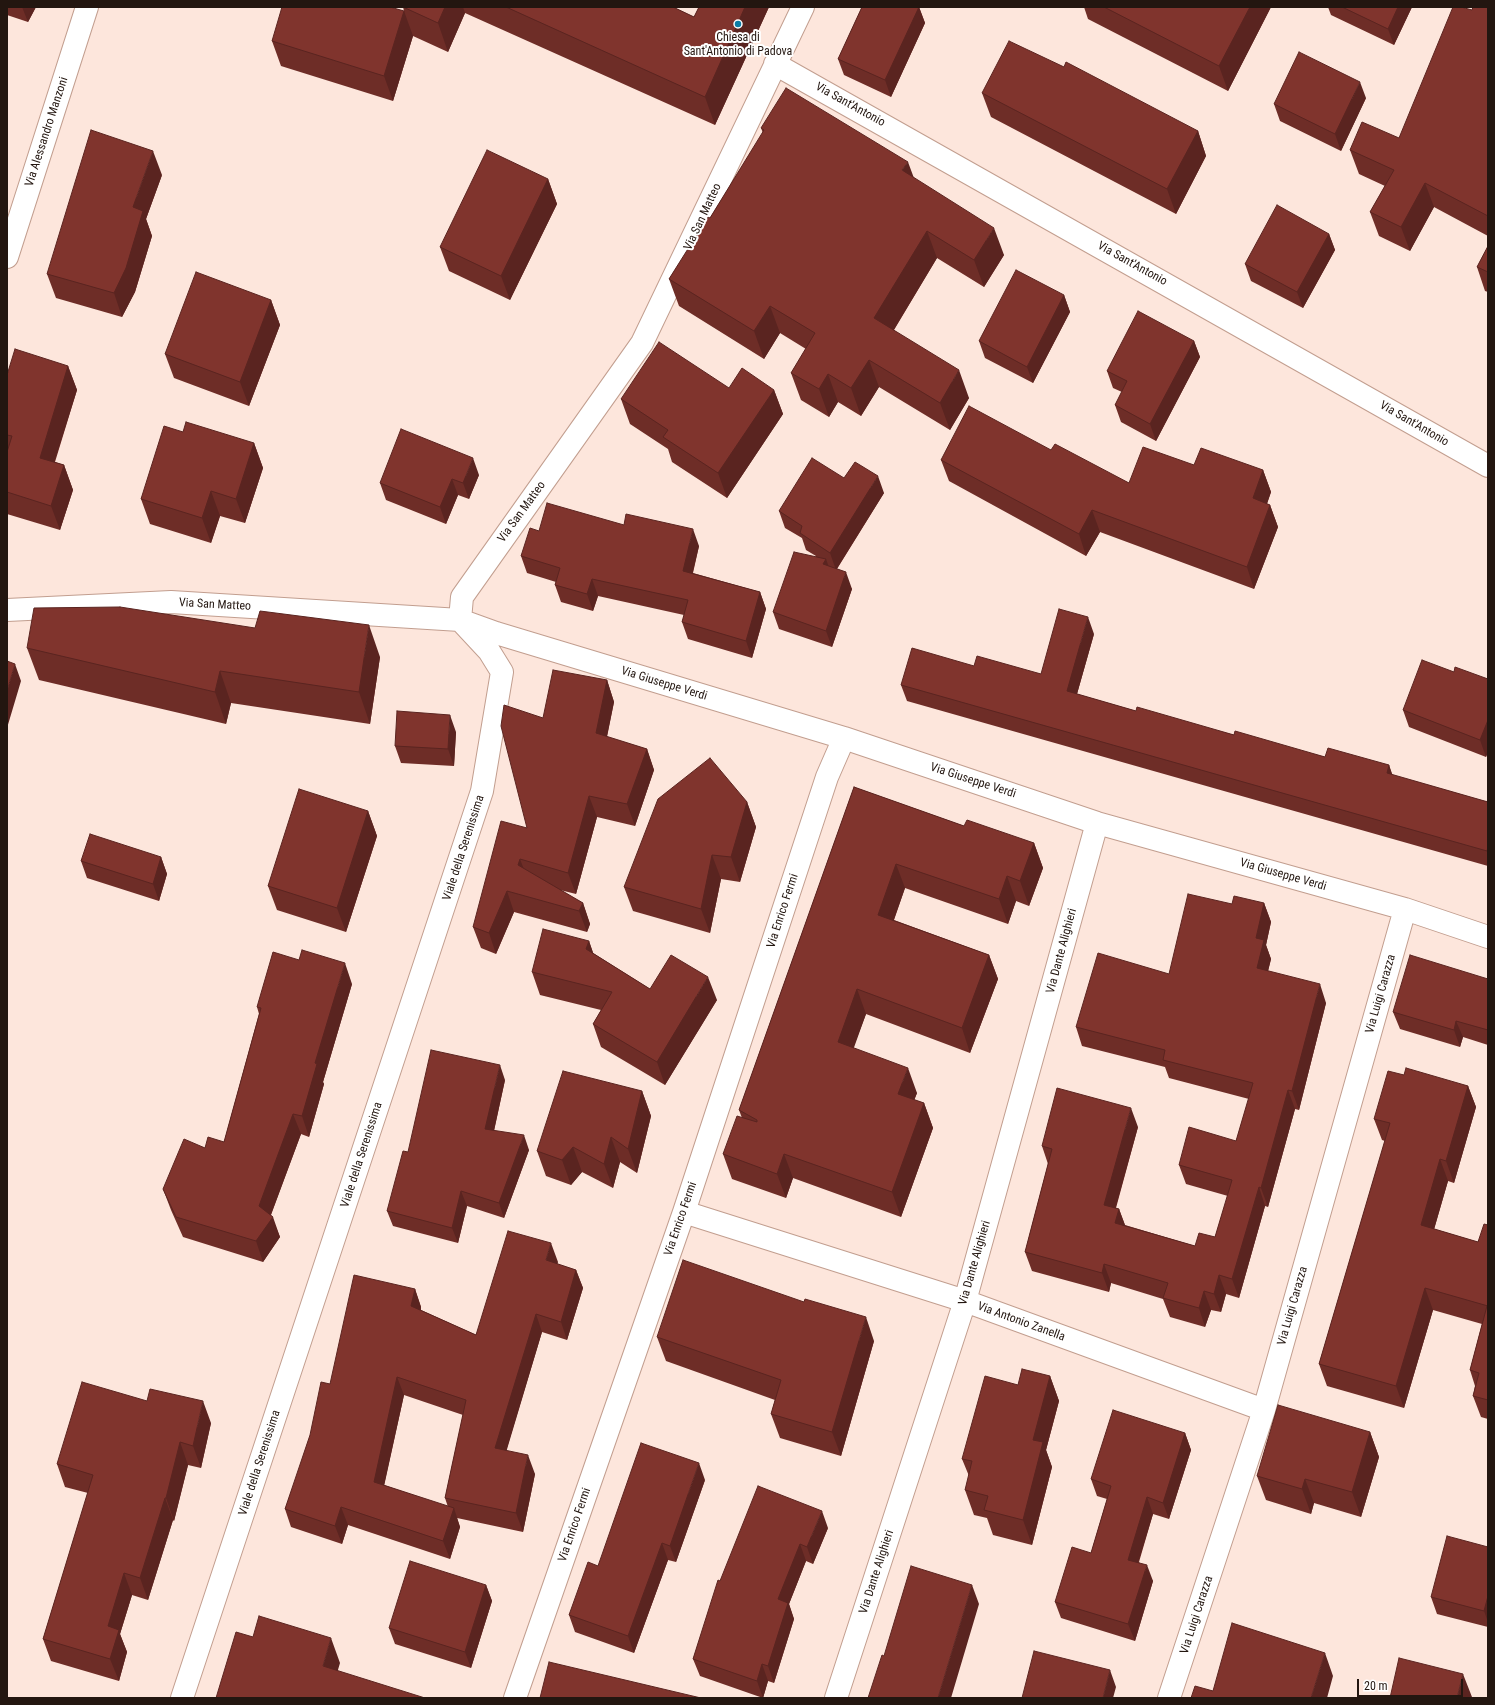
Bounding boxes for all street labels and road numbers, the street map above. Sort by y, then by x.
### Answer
street label: Via Alessandro Manzoni [22,75,72,189]
street label: Via Sant'Antonio [813,80,887,130]
street label: Via San Matteo [681,181,725,253]
street label: Via Sant'Antonio [1095,239,1169,289]
street label: Via Sant'Antonio [1377,398,1451,450]
street label: Via San Matteo [495,479,549,545]
street label: Via San Matteo [179,596,251,614]
street label: Via Giuseppe Verdi [619,664,709,704]
street label: Via Giuseppe Verdi [928,760,1018,802]
street label: Viale della Serenissima [440,793,488,903]
street label: Via Giuseppe Verdi [1238,856,1328,894]
street label: Via Enrico Fermi [764,872,802,950]
street label: Via Dante Alighieri [1044,907,1080,995]
street label: Via Luigi Carazza [1363,953,1399,1035]
street label: Viale della Serenissima [338,1100,386,1210]
street label: Via Enrico Fermi [662,1180,700,1258]
street label: Via Dante Alighieri [956,1219,994,1307]
street label: Via Luigi Carazza [1275,1265,1311,1347]
street label: Via Antonio Zanella [975,1299,1067,1345]
street label: Viale della Serenissima [236,1408,284,1518]
street label: Via Enrico Fermi [556,1486,594,1564]
street label: Via Dante Alighieri [857,1528,897,1616]
street label: Via Luigi Carazza [1178,1574,1216,1656]

